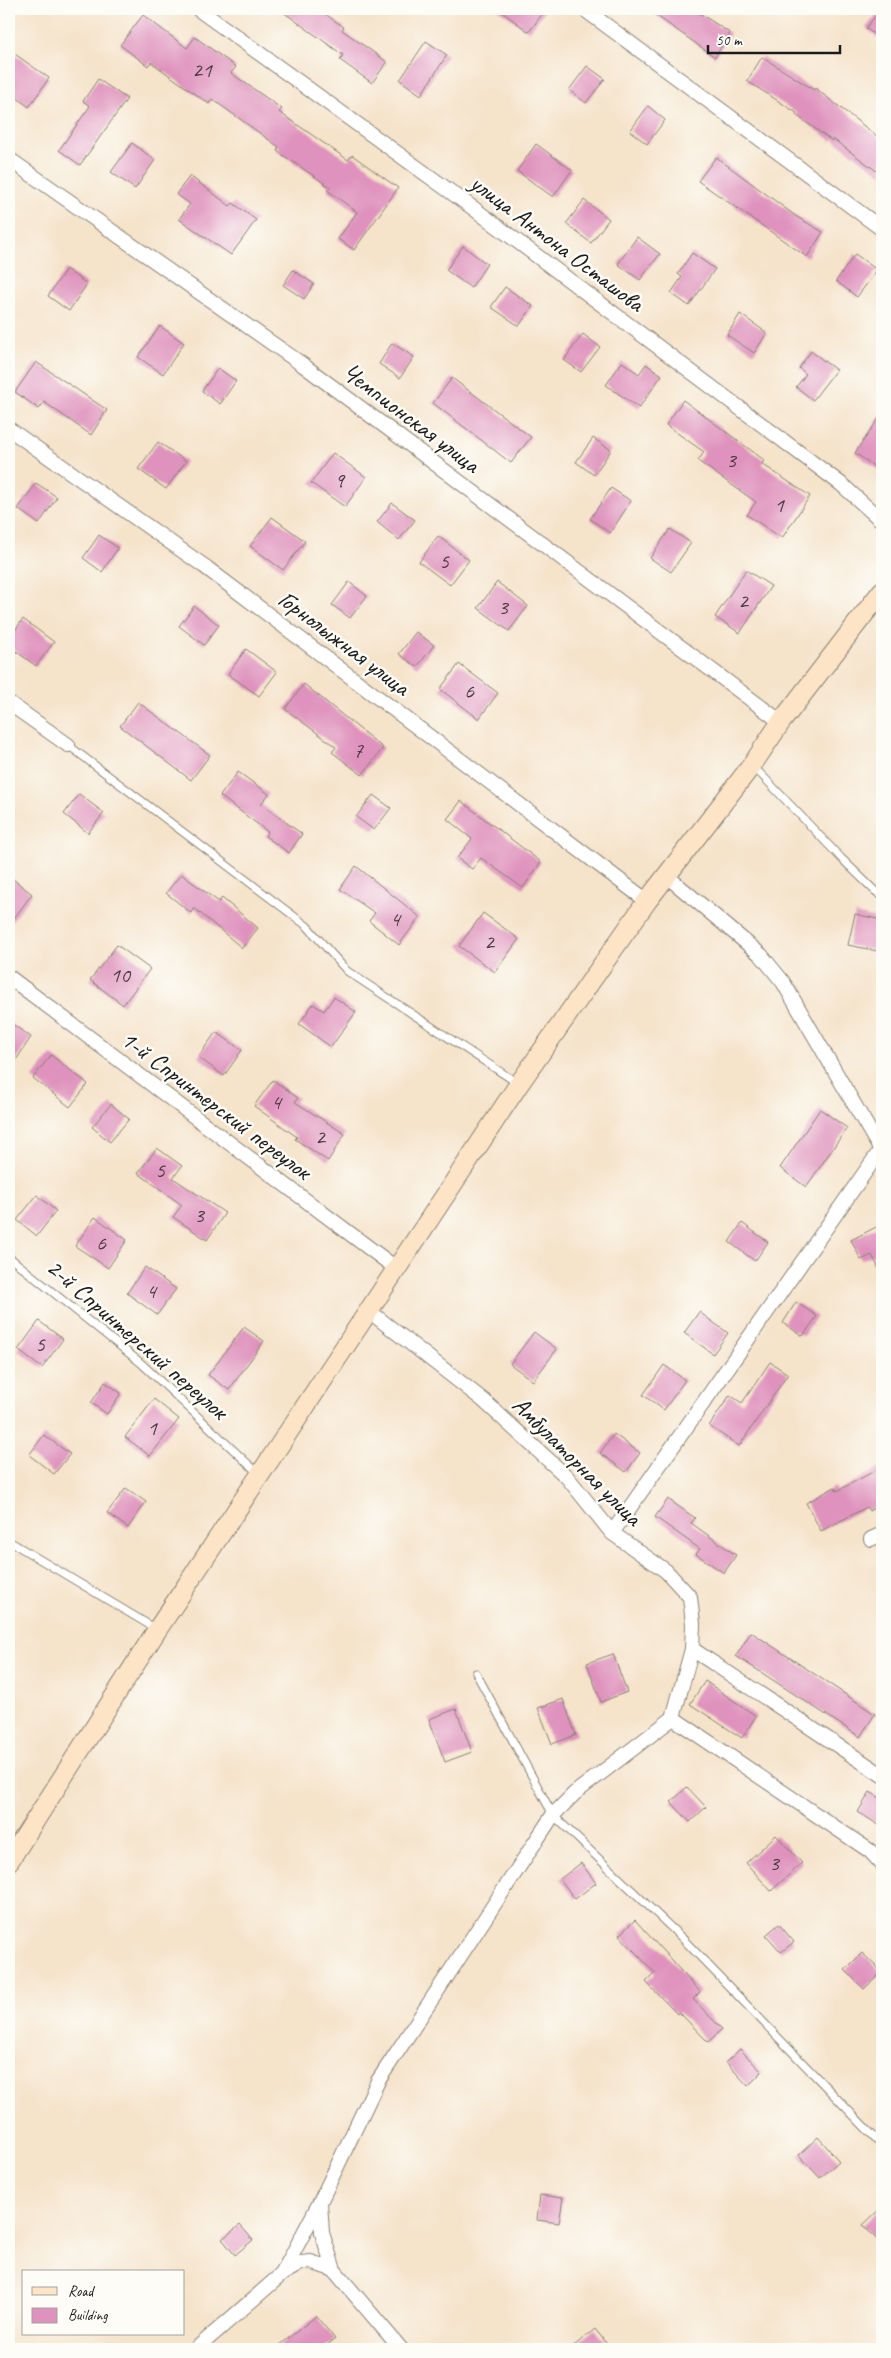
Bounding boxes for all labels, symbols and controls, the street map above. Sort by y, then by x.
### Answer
scale bar [708,22,841,54]
text: 50 m [716,31,743,50]
house number: 21 [192,56,213,84]
street label: улица Антона Осташова [462,166,652,320]
street label: Чемпионская улица [336,356,488,481]
house number: 3 [726,446,738,474]
house number: 9 [334,466,346,494]
house number: 1 [774,491,785,519]
house number: 5 [439,547,450,575]
street label: Горнолыжная улица [272,583,418,704]
house number: 2 [738,587,750,615]
house number: 3 [498,593,510,621]
house number: 6 [464,677,475,705]
house number: 7 [353,736,364,764]
house number: 4 [390,905,402,933]
house number: 2 [484,928,496,956]
house number: 10 [110,961,132,989]
street label: 1-й Спринтерский переулок [114,1023,320,1189]
house number: 4 [271,1088,283,1116]
house number: 2 [315,1123,327,1151]
house number: 5 [155,1156,166,1184]
house number: 3 [194,1201,206,1229]
house number: 6 [96,1229,107,1257]
street label: 2-й Спринтерский переулок [40,1251,236,1428]
house number: 4 [146,1277,158,1305]
house number: 5 [35,1330,46,1358]
street label: Амбулаторная улица [505,1389,650,1534]
house number: 1 [147,1414,158,1442]
house number: 3 [769,1849,781,1877]
legend [22,2270,185,2336]
text: Road [68,2282,95,2301]
text: Building [68,2306,108,2325]

